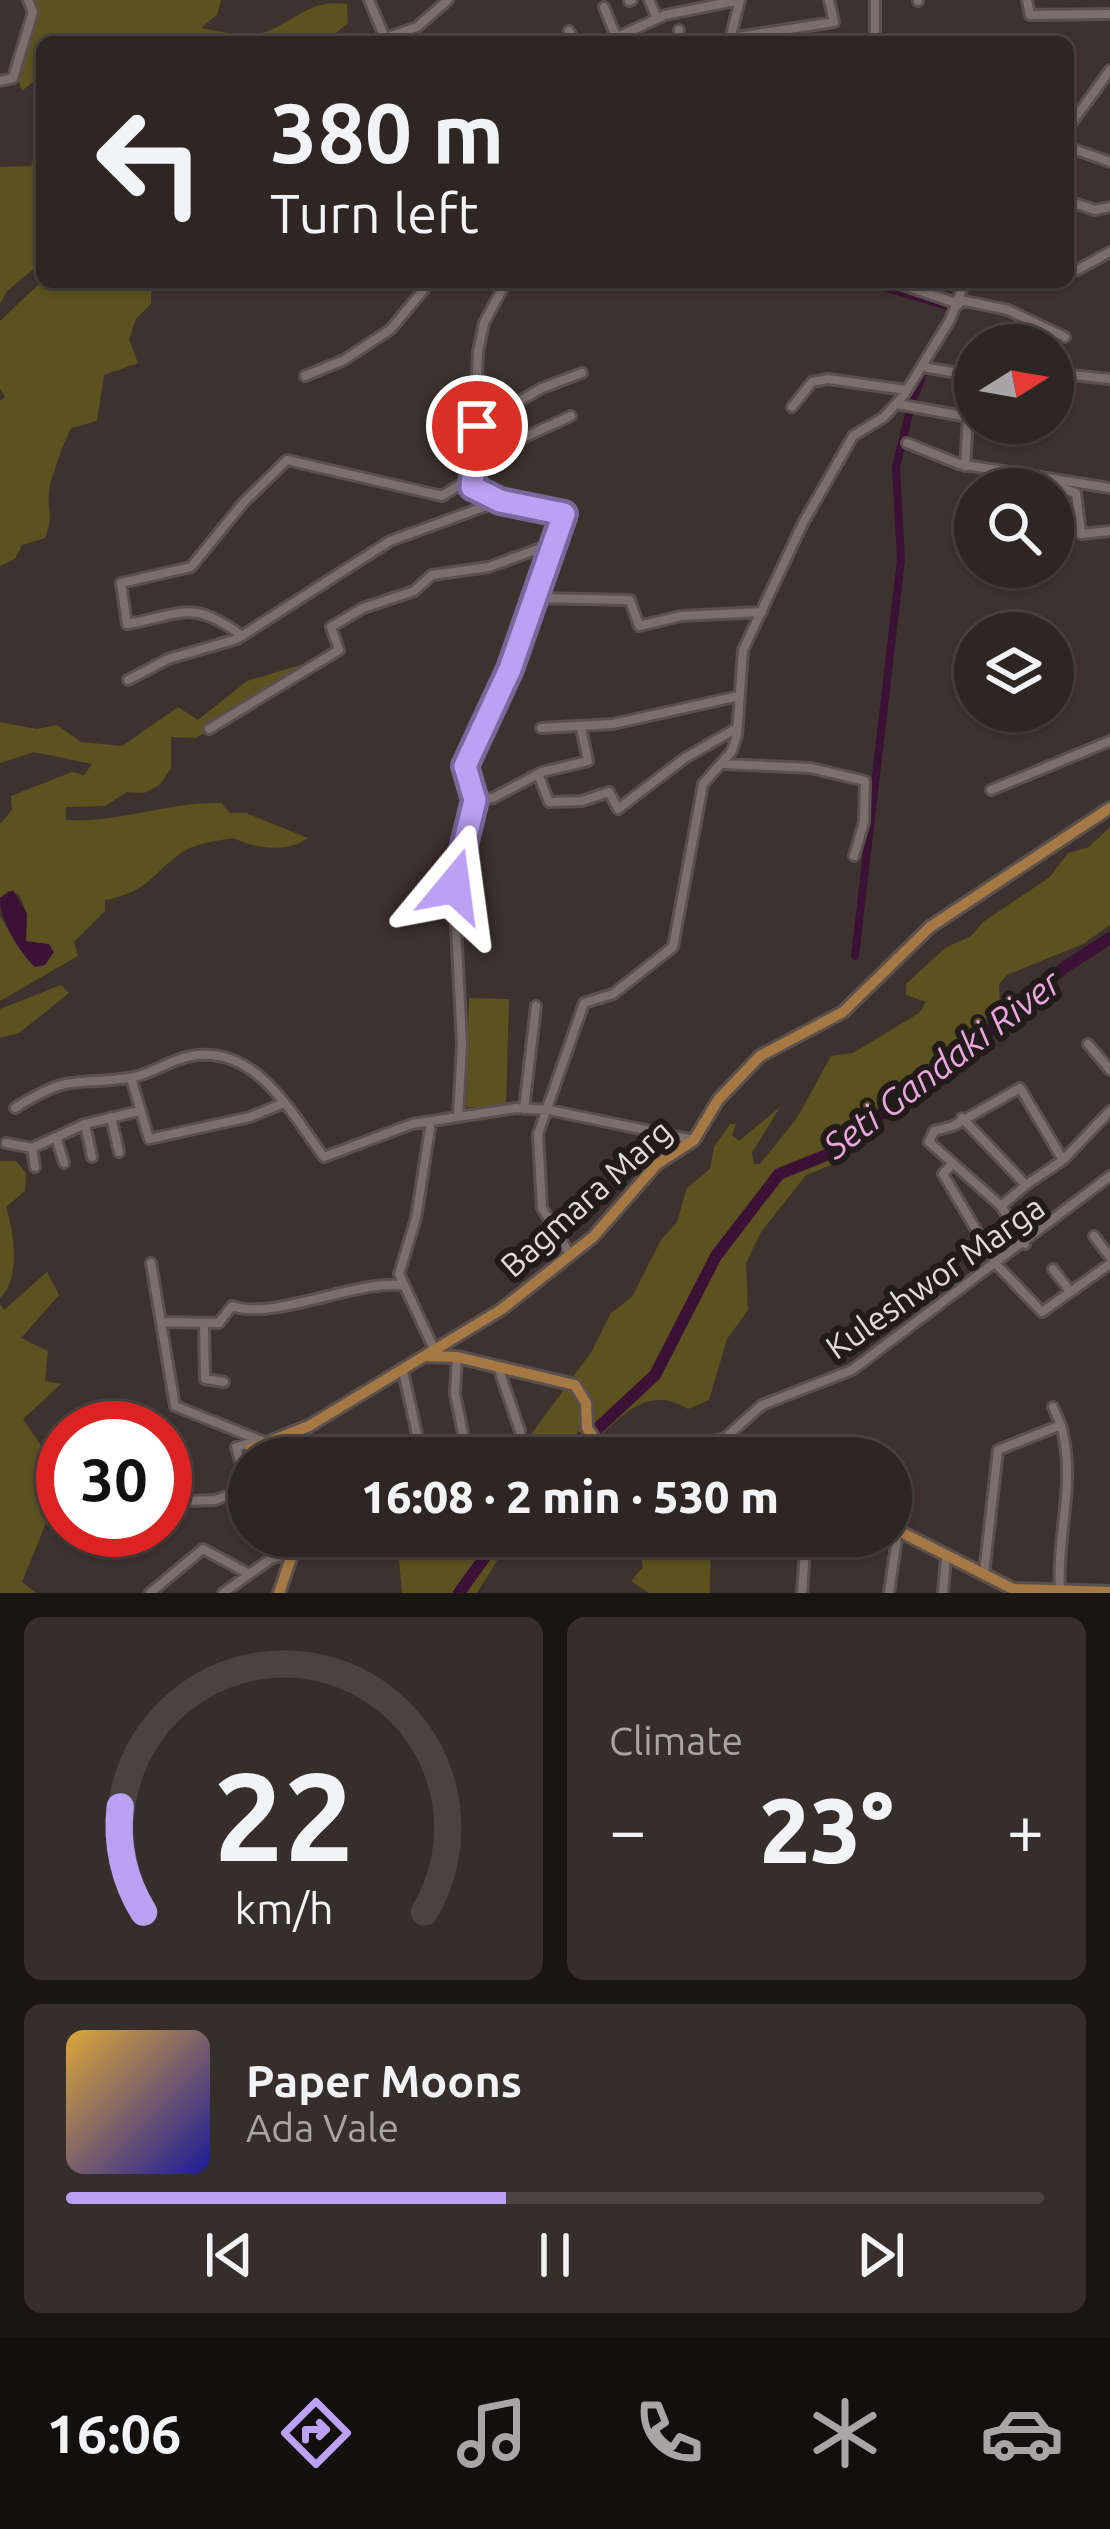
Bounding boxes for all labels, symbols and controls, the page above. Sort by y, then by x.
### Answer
icon: left [72,84,228,240]
text: 380 m [270,85,504,179]
text: Turn left [270,183,479,243]
north arrow [954,324,1074,444]
map controls [954,324,1074,732]
pin [426,375,528,477]
icon: arrive [444,393,510,459]
button: search [954,468,1074,588]
button: layers [954,612,1074,732]
position arrow [391,823,517,949]
water label: Seti Gandaki River [814,960,1069,1167]
street label: Bagmara Marg [493,1111,678,1284]
street label: Kuleshwor Marga [819,1188,1051,1366]
speed limit sign: 30 [36,1401,192,1557]
text: 16:08 · 2 min · 530 m [361,1471,779,1522]
text: Climate [609,1719,743,1762]
text: 22 [213,1745,354,1885]
text: 23° [759,1779,894,1880]
text: − [609,1792,646,1866]
text: + [1007,1792,1044,1866]
text: km/h [234,1883,333,1931]
text: Paper Moons [246,2055,522,2106]
text: Ada Vale [246,2106,399,2149]
icon: previous [196,2222,262,2288]
icon: pause [522,2222,588,2288]
icon: next [848,2222,914,2288]
icon: directions [274,2391,358,2475]
icon: music [450,2391,534,2475]
icon: phone [627,2391,711,2475]
icon: climate [803,2391,887,2475]
icon: car [980,2391,1064,2475]
text: 16:06 [46,2403,181,2463]

